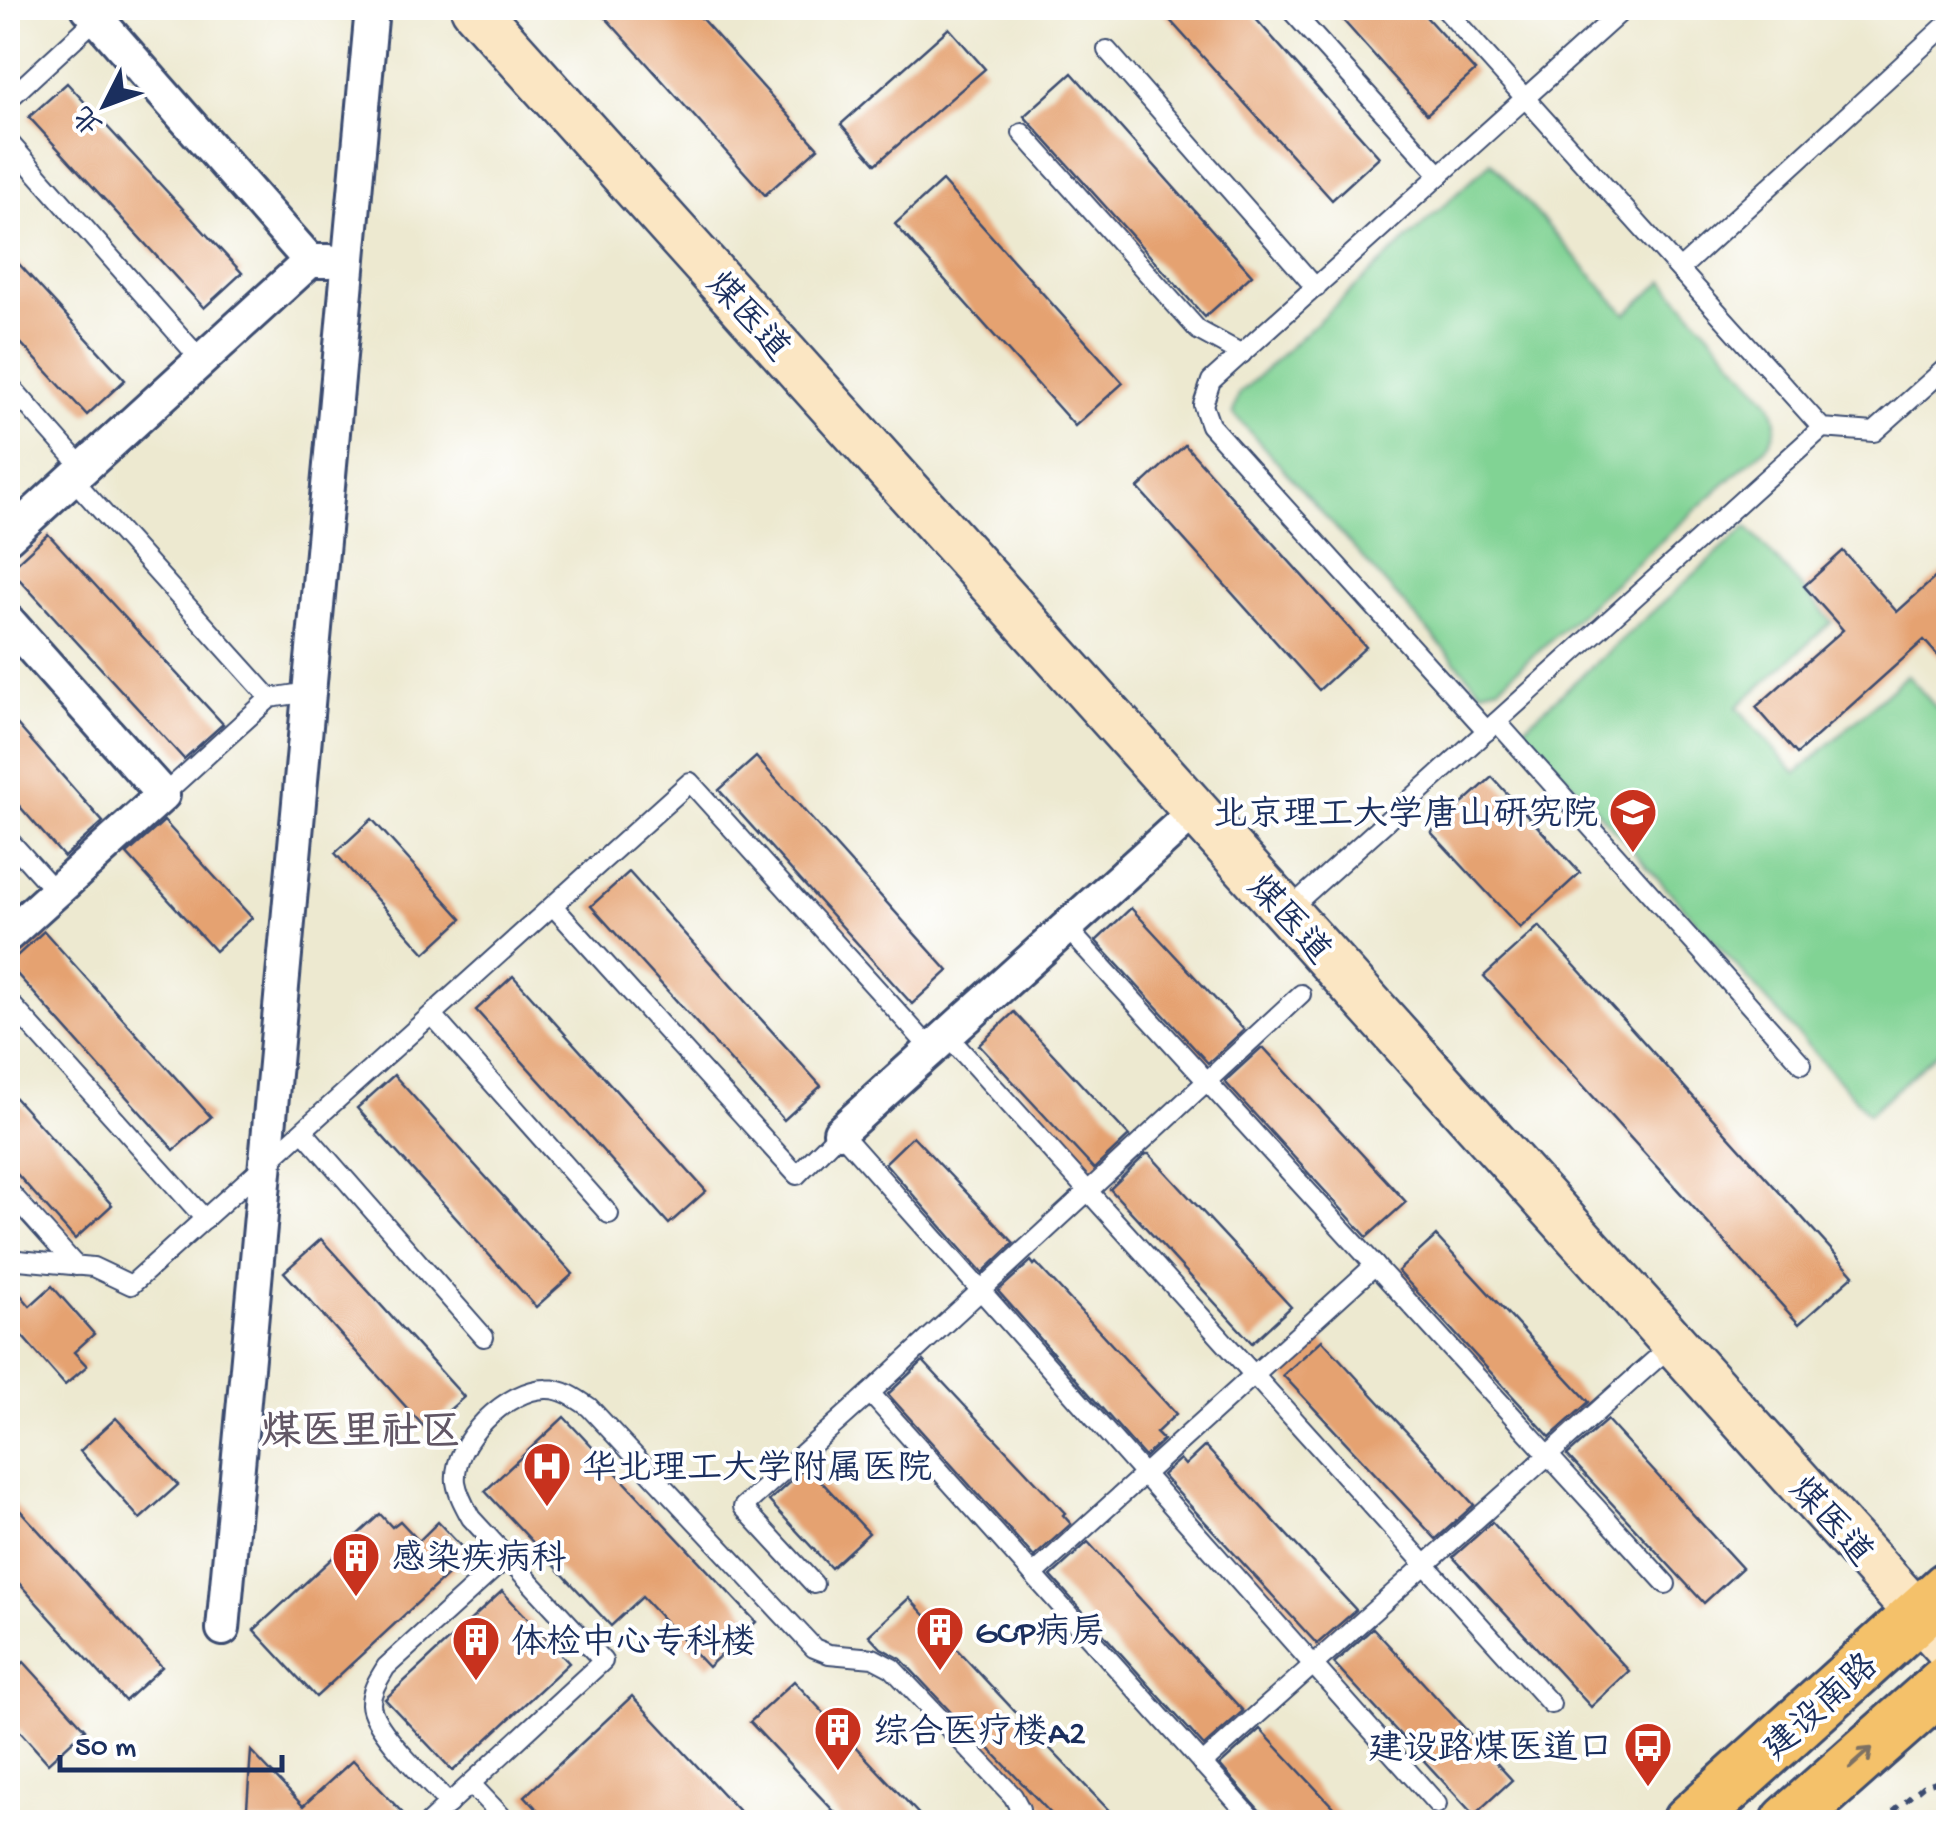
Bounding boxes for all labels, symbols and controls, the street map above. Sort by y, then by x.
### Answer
north arrow [55,55,155,155]
text: 北 [68,97,111,140]
street label: 煤医道 [696,265,798,371]
school or university icon: 北京理工大学唐山研究院 [1607,786,1659,854]
place label: 北京理工大学唐山研究院 [1213,795,1598,838]
street label: 煤医道 [1237,868,1339,974]
district label: 煤医里社区 [261,1410,461,1459]
hospital icon: 华北理工大学附属医院 [521,1440,573,1508]
place label: 华北理工大学附属医院 [582,1449,932,1492]
street label: 煤医道 [1779,1470,1881,1576]
building icon: 感染疾病科 [330,1530,382,1598]
place label: 感染疾病科 [391,1539,566,1582]
building icon: GCP病房 [914,1604,966,1672]
place label: GCP病房 [975,1613,1105,1656]
building icon: 体检中心专科楼 [450,1614,502,1682]
place label: 体检中心专科楼 [511,1623,756,1666]
street label: 建设南路 [1756,1646,1888,1771]
building icon: 综合医疗楼A2 [812,1704,864,1772]
scale bar [60,1710,282,1772]
place label: 综合医疗楼A2 [873,1712,1086,1756]
bus stop icon: 建设路煤医道口 [1622,1720,1674,1788]
place label: 建设路煤医道口 [1368,1729,1613,1772]
text: 50 m [75,1732,136,1767]
one-way arrow [1848,1746,1873,1769]

